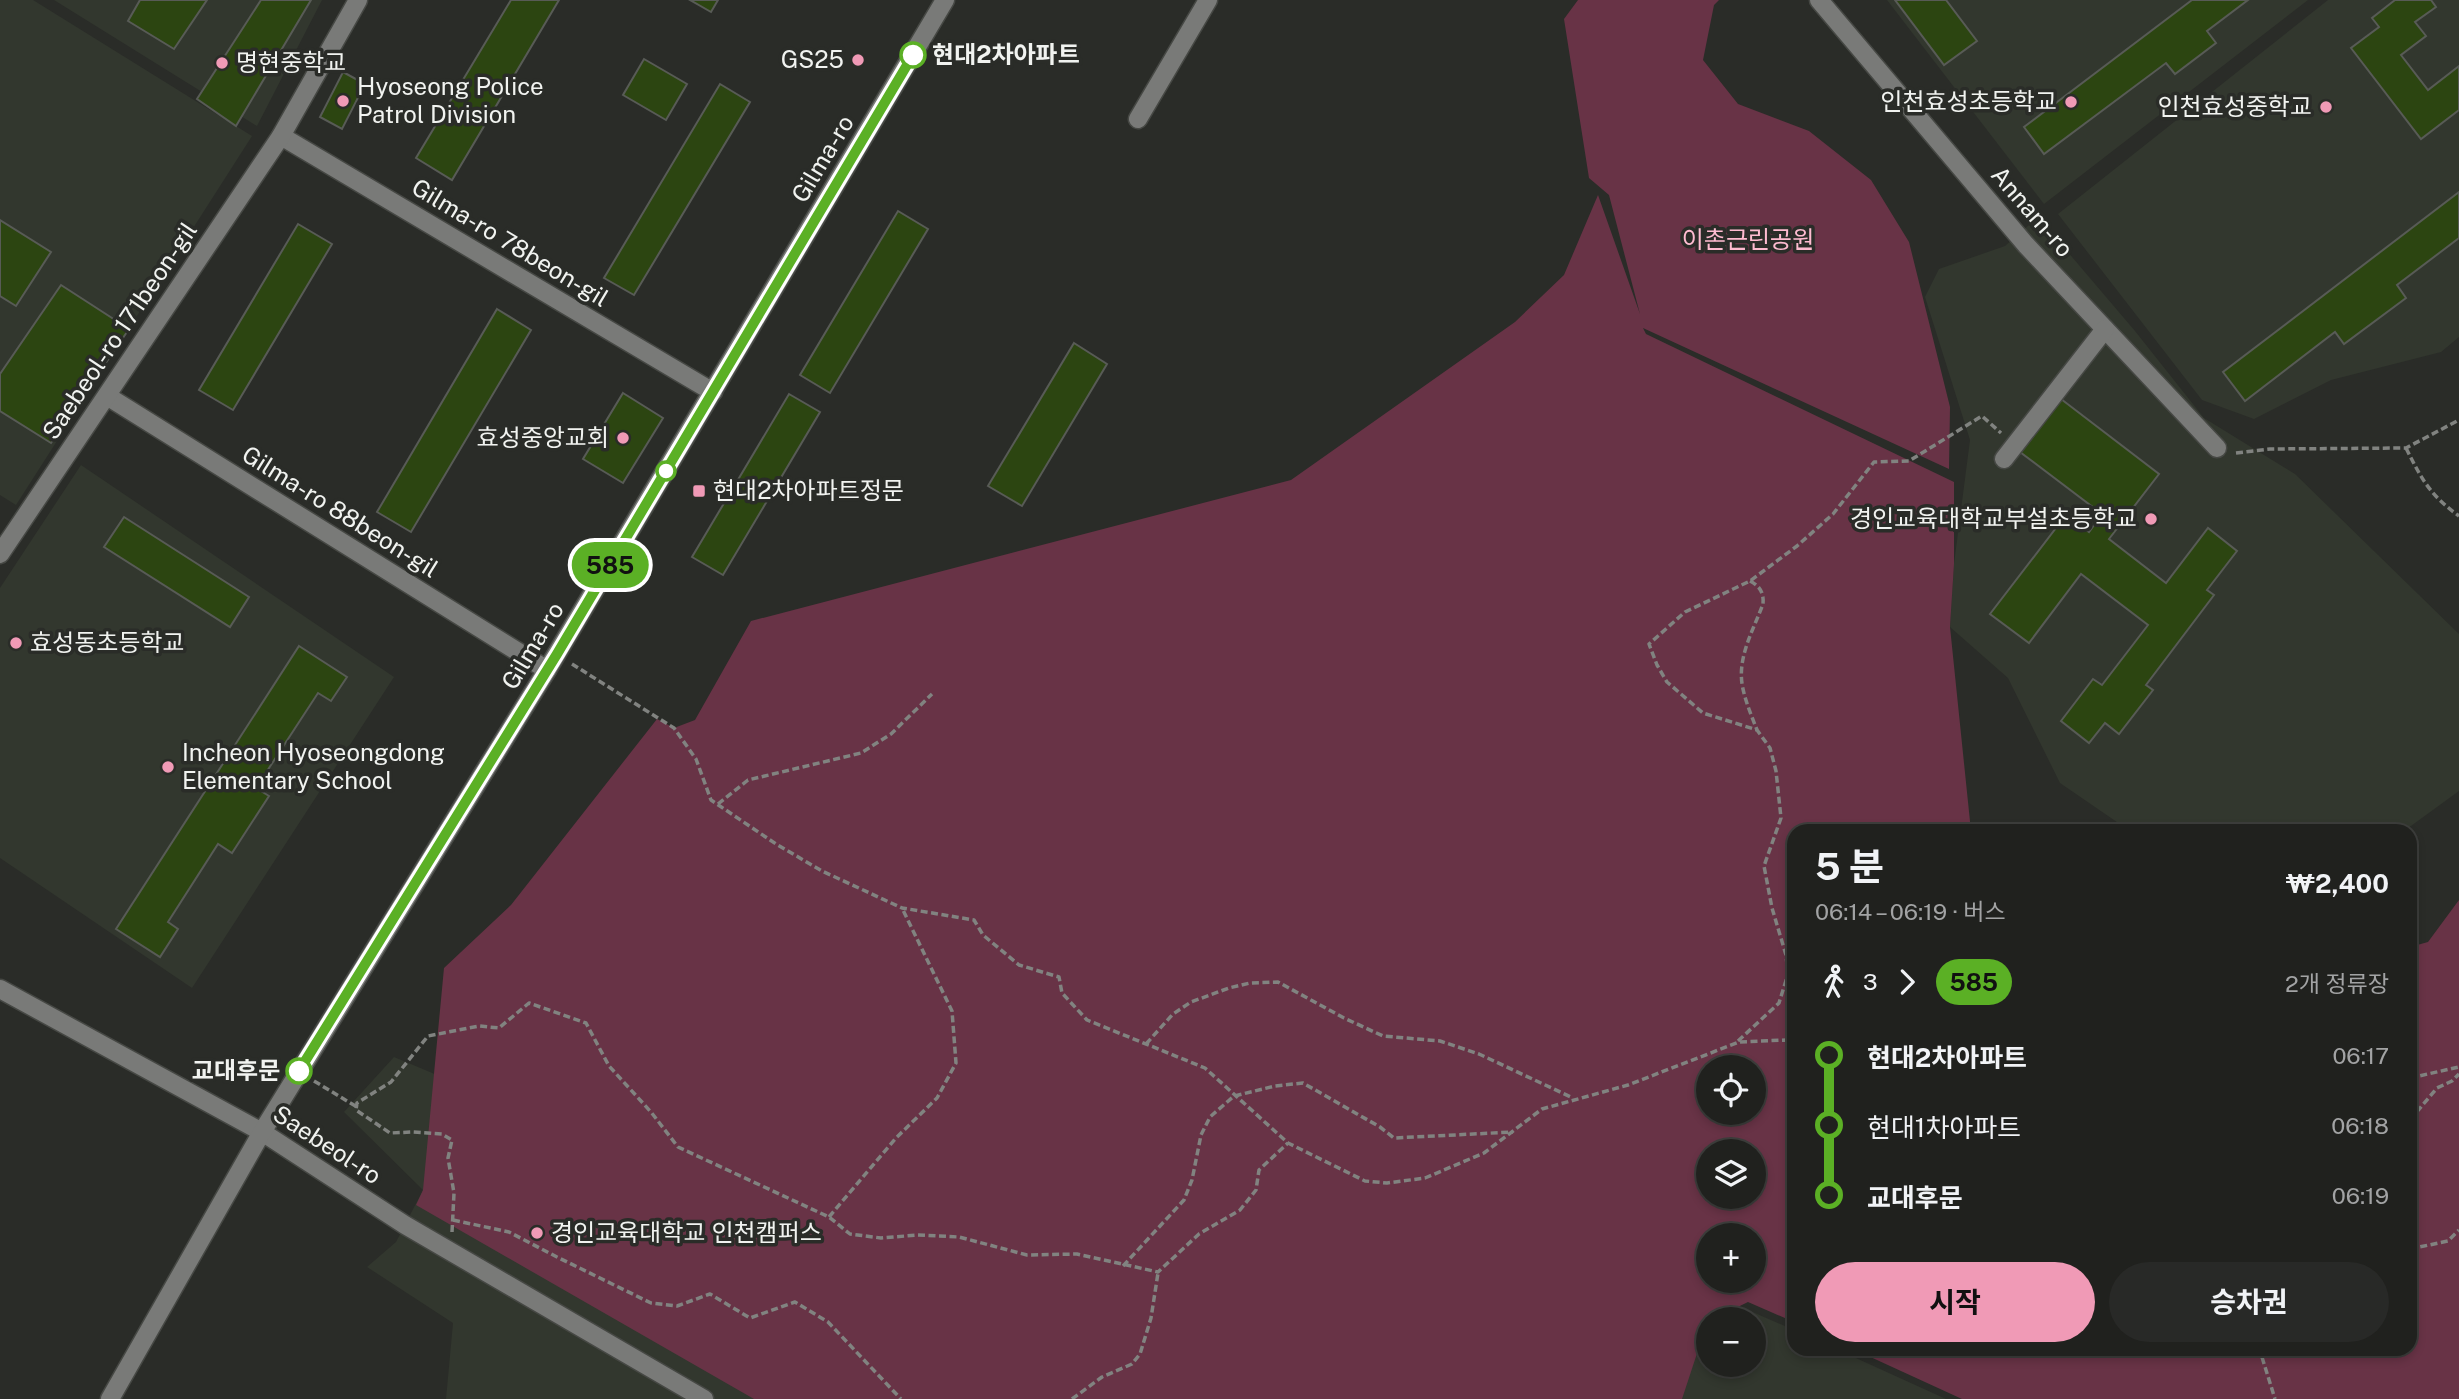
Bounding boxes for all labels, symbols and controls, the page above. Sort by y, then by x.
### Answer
place label: 현대2차아파트 [932,40,1080,68]
marker: 현대2차아파트 [900,42,926,68]
place label: GS25 [781,45,844,73]
place label: 명현중학교 [236,48,346,76]
marker: GS25 [850,52,866,68]
marker: 명현중학교 [214,55,230,71]
place label: Hyoseong Police Patrol Division [357,72,544,128]
place label: 인천효성초등학교 [1880,87,2057,115]
place label: 인천효성중학교 [2157,92,2312,120]
marker: Hyoseong Police Patrol Division [335,93,351,109]
marker: 인천효성초등학교 [2063,94,2079,110]
marker: 인천효성중학교 [2318,99,2334,115]
street label: Gilma-ro [785,110,859,207]
street label: Annam-ro [1986,160,2080,262]
street label: Gilma-ro 78beon-gil [407,172,614,312]
street label: Saebeol-ro 171beon-gil [36,217,202,444]
park label: 이촌근린공원 [1682,225,1814,253]
place label: 효성중앙교회 [477,423,609,451]
marker: 효성중앙교회 [615,430,631,446]
street label: Gilma-ro 88beon-gil [237,439,444,583]
unlabelled marker [656,461,676,481]
place label: 현대2차아파트정문 [713,476,904,504]
marker: 현대2차아파트정문 [691,483,707,499]
place label: 경인교육대학교부설초등학교 [1850,504,2137,532]
marker: 경인교육대학교부설초등학교 [2143,511,2159,527]
line badge: 585 [570,542,650,588]
text: 585 [586,551,634,579]
street label: Gilma-ro [495,597,569,694]
place label: 효성동초등학교 [30,628,185,656]
marker: 효성동초등학교 [8,635,24,651]
place label: Incheon Hyoseongdong Elementary School [182,738,445,794]
marker: Incheon Hyoseongdong Elementary School [160,759,176,775]
text: 5 분 [1815,844,1884,889]
text: ₩2,400 [2286,868,2389,899]
text: 06:14 – 06:19 · 버스 [1815,898,2006,925]
icon: walk [1815,963,1853,1001]
icon: forward [1888,963,1926,1001]
text: 3 [1863,968,1878,995]
text: 585 [1950,968,1998,996]
text: 2개 정류장 [2285,970,2389,997]
text: 현대2차아파트 [1867,1042,2027,1073]
text: 06:17 [2332,1042,2389,1069]
map controls [1696,1055,1766,1377]
button: locate [1696,1055,1766,1125]
place label: 교대후문 [192,1056,280,1084]
marker: 교대후문 [286,1058,312,1084]
street label: Saebeol-ro [268,1099,387,1189]
text: 현대1차아파트 [1867,1112,2021,1143]
text: 06:18 [2331,1112,2389,1139]
button: layers [1696,1139,1766,1209]
text: 교대후문 [1867,1182,1963,1213]
text: 06:19 [2332,1182,2389,1209]
place label: 경인교육대학교 인천캠퍼스 [551,1218,822,1246]
button: + [1696,1223,1766,1293]
marker: 경인교육대학교 인천캠퍼스 [529,1225,545,1241]
button: 시작 [1815,1262,2095,1342]
button: 승차권 [2109,1262,2389,1342]
button: − [1696,1307,1766,1377]

